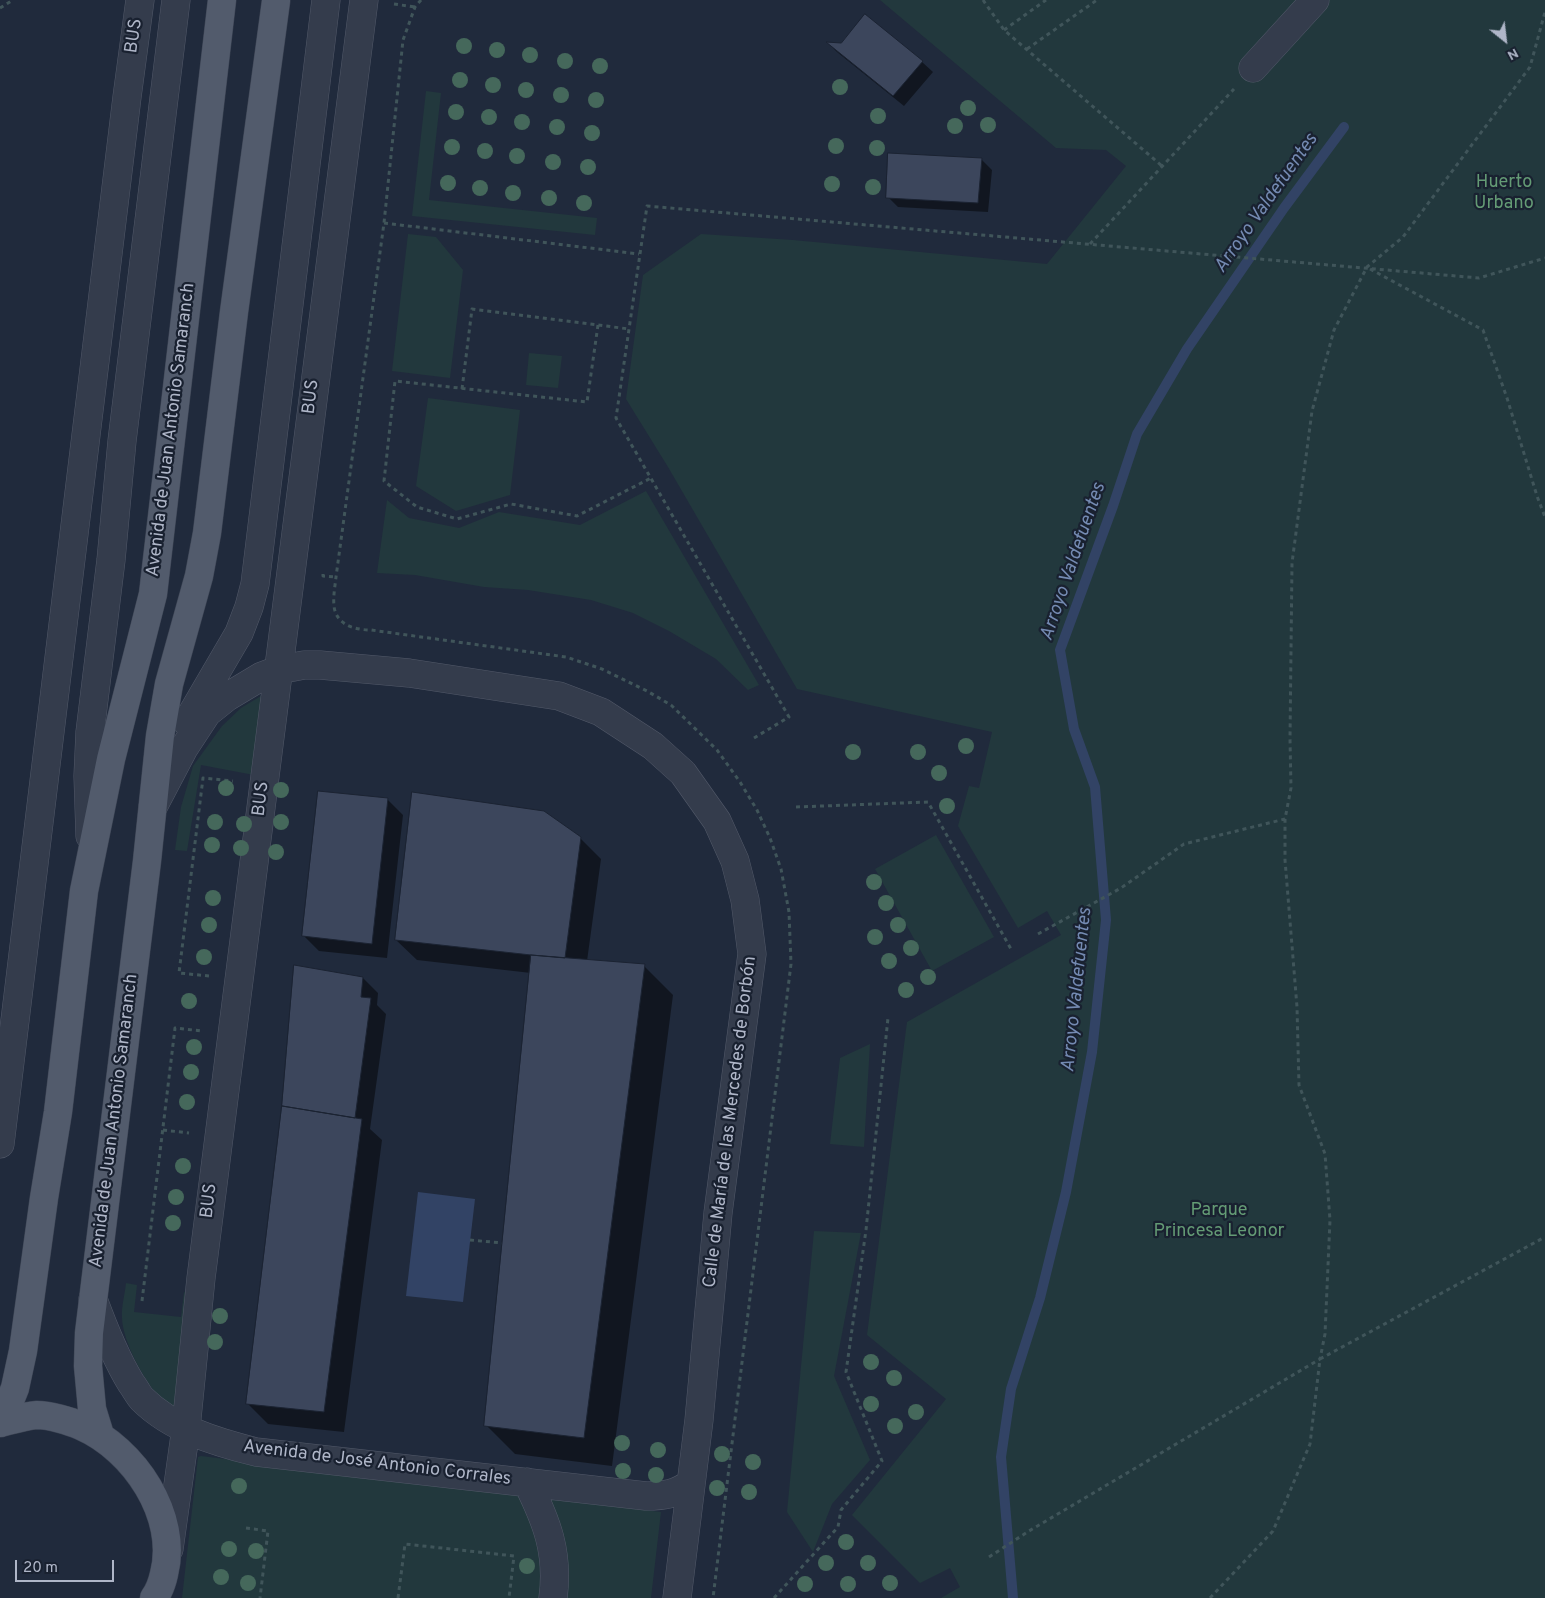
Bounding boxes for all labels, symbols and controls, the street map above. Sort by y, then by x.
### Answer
north arrow [1480,15,1530,65]
street label: BUS [122,17,148,55]
text: N [1504,44,1521,63]
water label: Arroyo Valdefuentes [1210,130,1324,278]
park label: Huerto Urbano [1474,172,1534,214]
street label: Avenida de Juan Antonio Samaranch [143,282,201,578]
street label: BUS [299,378,325,416]
water label: Arroyo Valdefuentes [1036,480,1112,644]
street label: BUS [249,780,275,818]
water label: Arroyo Valdefuentes [1058,907,1098,1073]
street label: Calle de María de las Mercedes de Borbón [700,955,762,1289]
street label: Avenida de Juan Antonio Samaranch [86,973,144,1269]
street label: BUS [197,1182,223,1220]
park label: Parque Princesa Leonor [1153,1200,1285,1242]
street label: Avenida de José Antonio Corrales [242,1437,512,1491]
scale bar [18,1550,116,1582]
text: 20 m [23,1559,58,1578]

